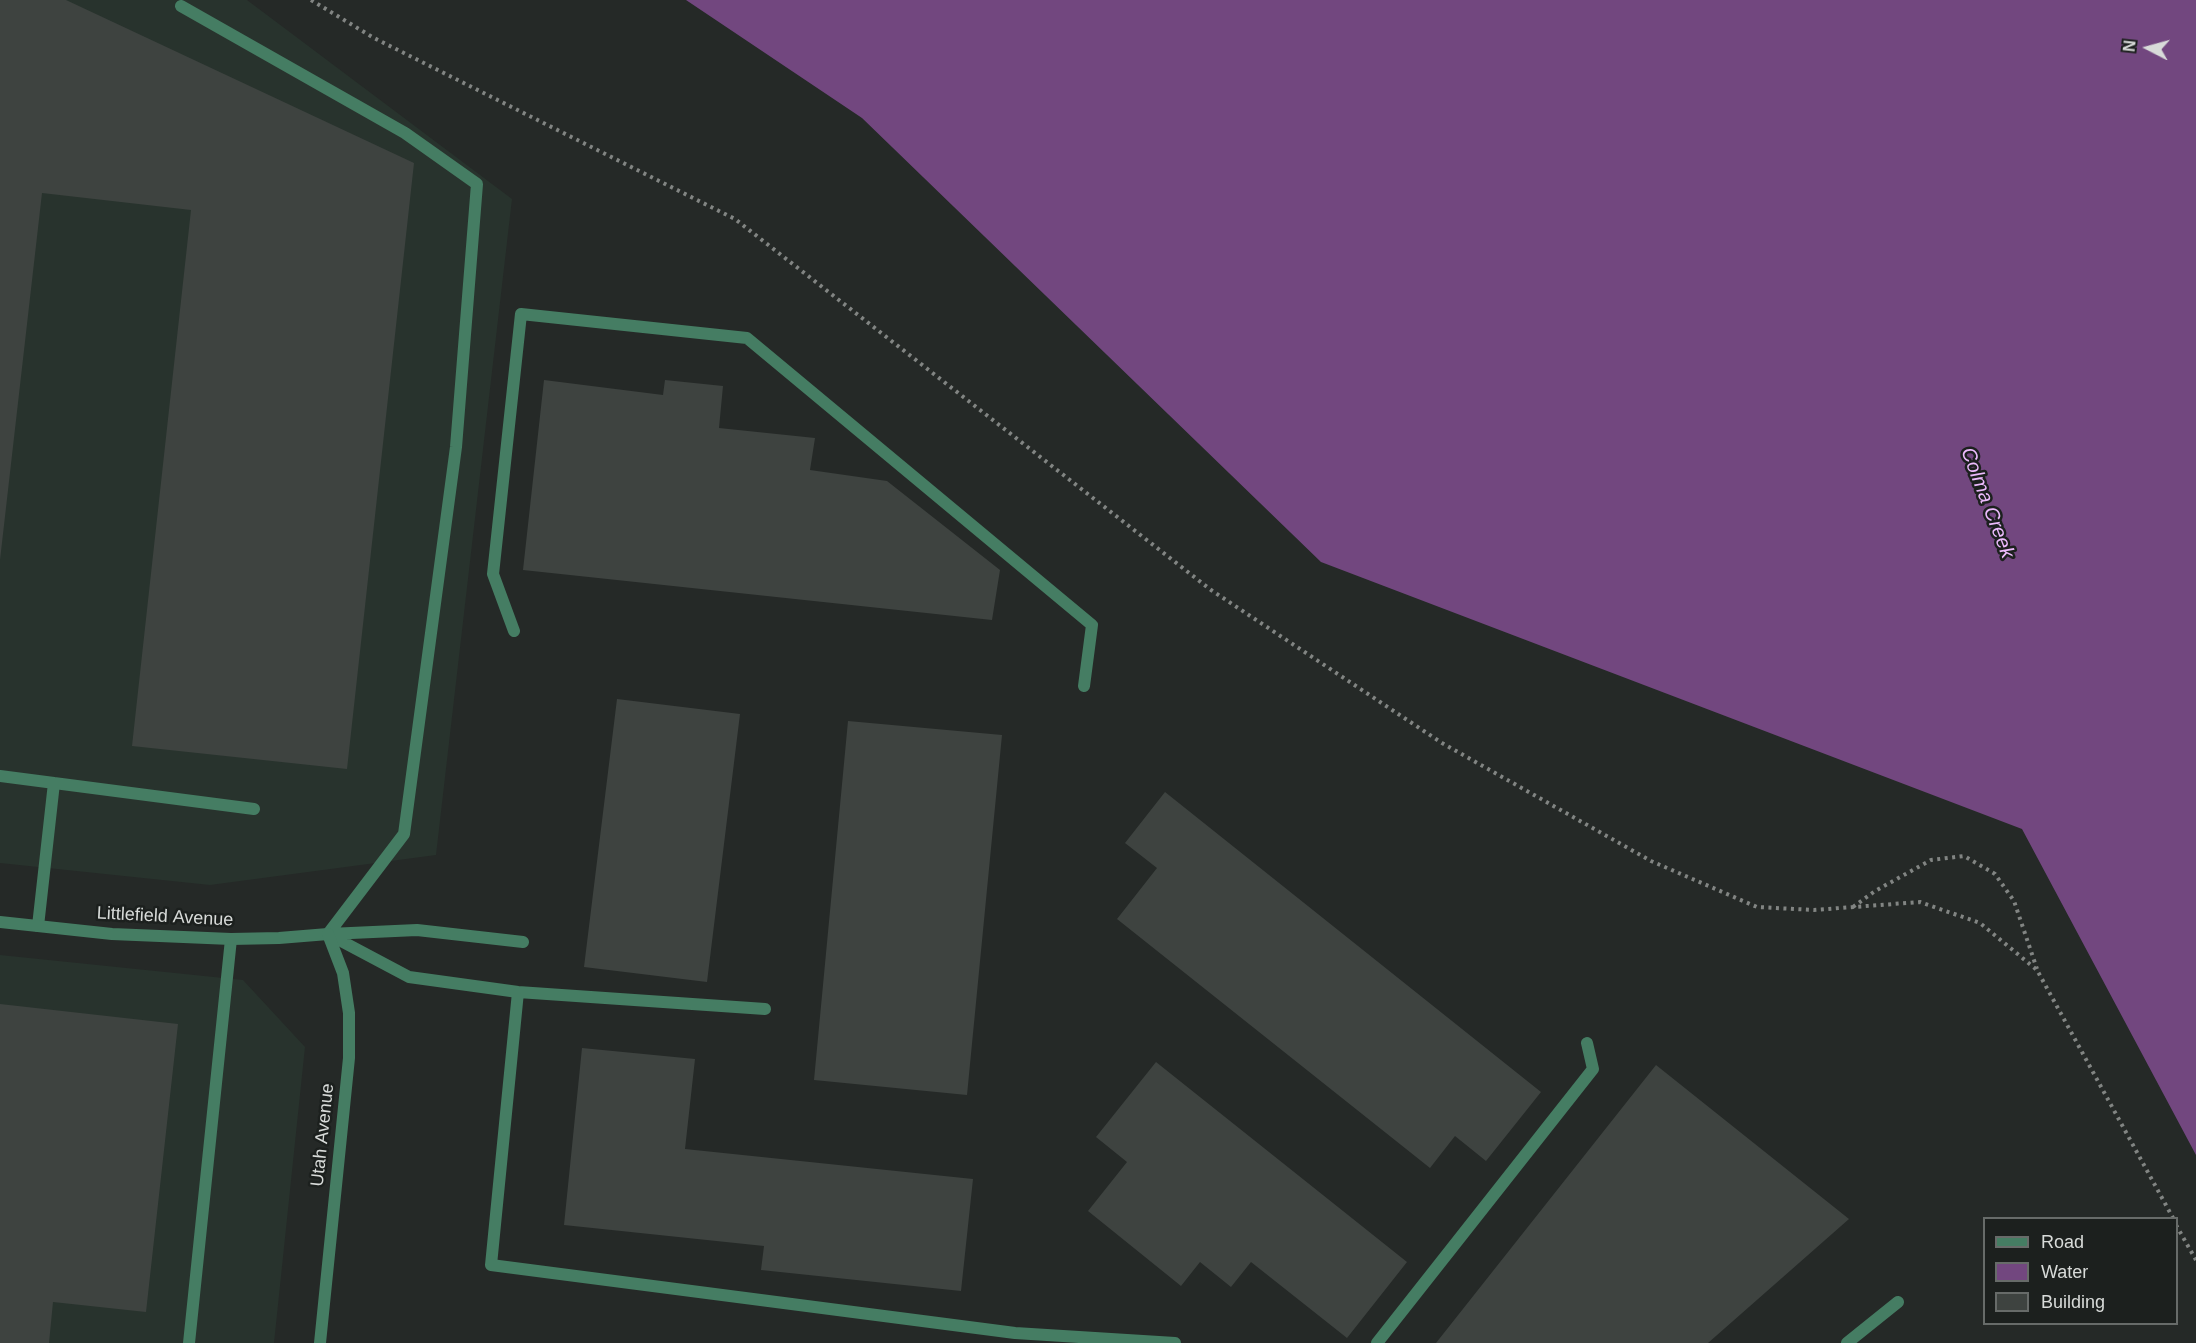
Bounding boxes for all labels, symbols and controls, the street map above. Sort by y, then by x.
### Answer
north arrow [2118,18,2178,78]
text: N [2121,39,2139,53]
water label: Colma Creek [1955,444,2019,562]
street label: Littlefield Avenue [96,903,234,931]
street label: Utah Avenue [307,1082,339,1188]
legend [1983,1217,2178,1325]
text: Road [2041,1232,2084,1252]
text: Water [2041,1262,2088,1282]
text: Building [2041,1292,2105,1312]

